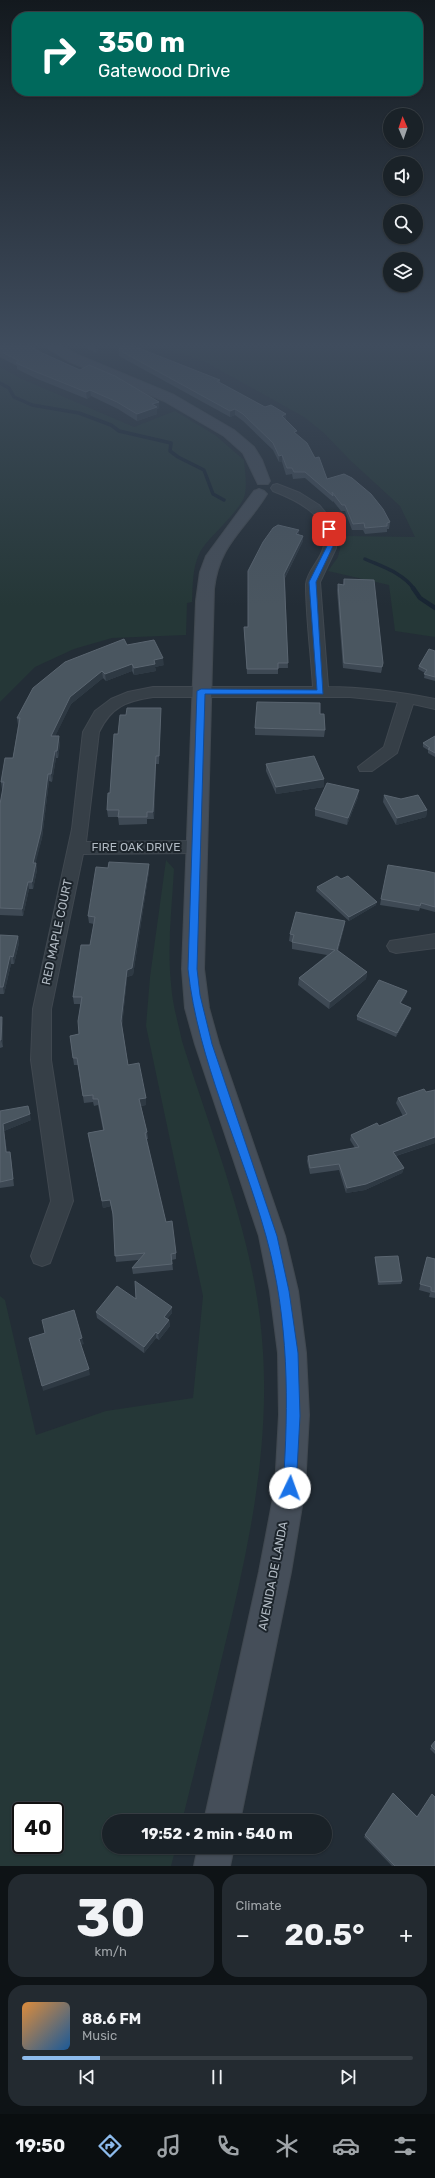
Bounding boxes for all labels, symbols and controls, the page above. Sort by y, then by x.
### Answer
text: 350 m [98,26,185,59]
icon: right [32,28,84,80]
text: Gatewood Drive [98,60,230,82]
north arrow [383,108,423,148]
map controls [383,108,423,292]
button: sound [383,156,423,196]
button: search [383,204,423,244]
button: layers [383,252,423,292]
pin [312,512,346,546]
icon: arrive [318,518,340,540]
street label: FIRE OAK DRIVE [92,840,180,854]
street label: RED MAPLE COURT [39,878,75,986]
position arrow [269,1467,311,1509]
street label: AVENIDA DE LANDA [256,1520,290,1632]
speed limit sign: 40 [12,1802,64,1854]
text: 19:52 · 2 min · 540 m [141,1825,293,1843]
text: 30 [76,1887,146,1949]
text: Climate [236,1898,282,1913]
text: 20.5° [285,1917,365,1953]
text: − [236,1922,250,1949]
text: + [399,1922,413,1949]
text: km/h [95,1944,127,1959]
text: 88.6 FM [82,2010,141,2028]
text: Music [82,2028,117,2043]
icon: previous [76,2066,98,2088]
icon: pause [206,2066,228,2088]
icon: next [337,2066,359,2088]
icon: directions [96,2132,124,2160]
icon: music [155,2132,183,2160]
icon: phone [214,2132,242,2160]
icon: climate [273,2132,301,2160]
icon: car [332,2132,360,2160]
icon: filters [391,2132,419,2160]
text: 19:50 [16,2135,65,2157]

